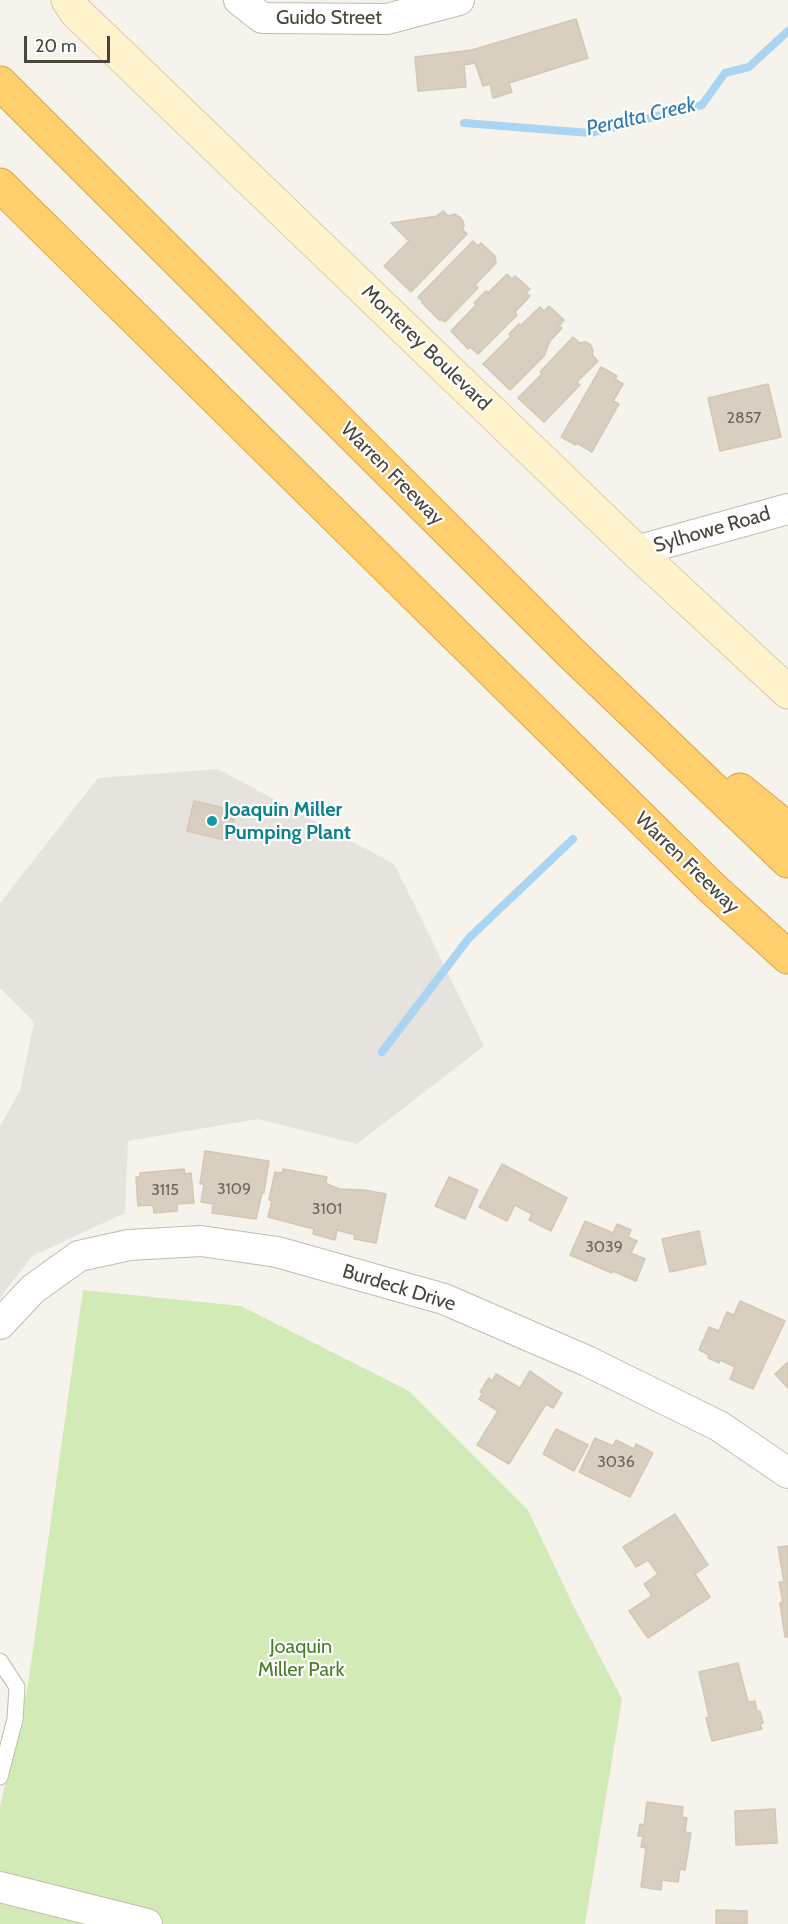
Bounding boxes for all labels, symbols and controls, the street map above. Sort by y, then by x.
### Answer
street label: Guido Street [276,6,382,30]
scale bar [27,24,112,62]
text: 20 m [35,35,77,57]
water label: Peralta Creek [584,92,698,142]
street label: Monterey Boulevard [356,280,496,416]
house number: 2857 [727,408,761,428]
street label: Warren Freeway [335,417,449,531]
street label: Sylhowe Road [651,502,773,558]
place label: Joaquin Miller Pumping Plant [224,798,351,845]
street label: Warren Freeway [630,807,744,919]
marker: Joaquin Miller Pumping Plant [205,814,219,828]
house number: 3109 [217,1179,251,1199]
house number: 3115 [151,1180,179,1200]
house number: 3101 [312,1199,342,1219]
house number: 3039 [585,1237,623,1257]
street label: Burdeck Drive [339,1259,459,1317]
house number: 3036 [597,1452,635,1472]
park label: Joaquin Miller Park [258,1635,344,1682]

